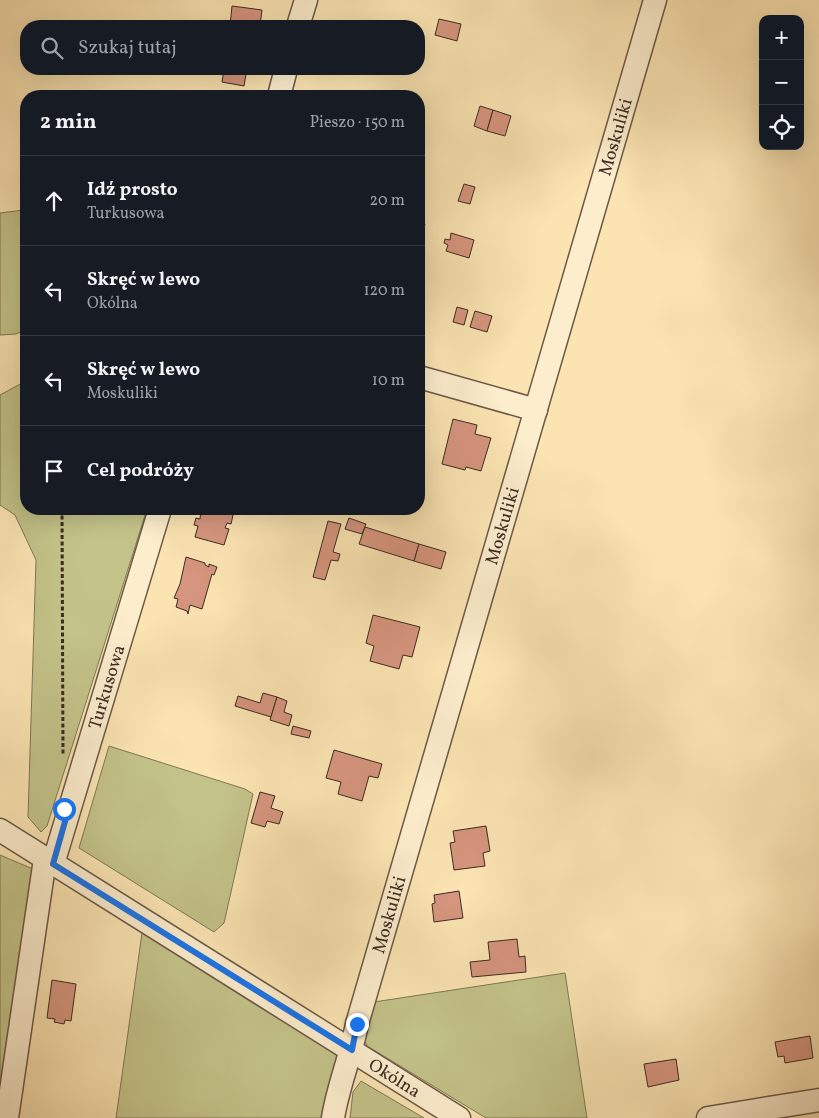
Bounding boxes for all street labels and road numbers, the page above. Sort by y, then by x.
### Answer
street label: Moskuliki [593,96,640,179]
street label: Moskuliki [480,484,527,568]
street label: Turkusowa [83,642,132,733]
street label: Moskuliki [367,873,413,957]
street label: Okólna [363,1053,425,1105]

